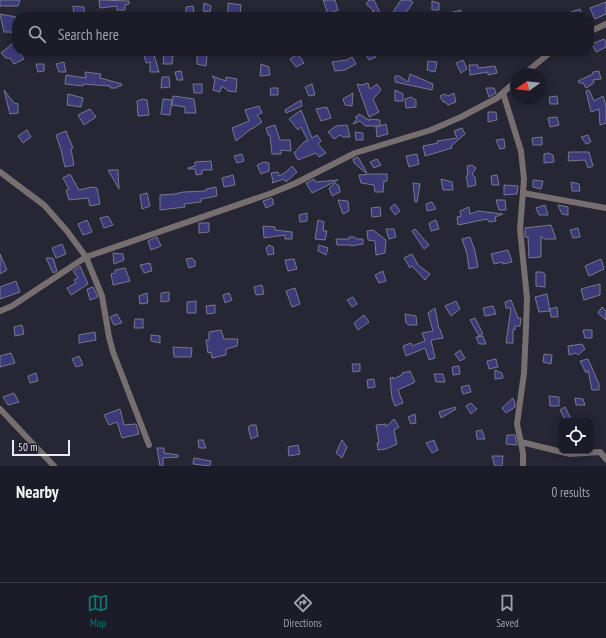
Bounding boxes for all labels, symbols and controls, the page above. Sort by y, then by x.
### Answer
search box [12,12,594,56]
icon: search [26,23,48,45]
text: Search here [58,25,119,44]
north arrow [510,68,546,104]
map controls [558,418,594,454]
button: locate [558,418,594,454]
scale bar [12,438,70,457]
text: 50 m [18,440,37,454]
text: Nearby [16,481,59,503]
text: 0 results [551,484,590,501]
tab: Map [87,592,109,630]
tab: Directions [284,592,322,630]
tab: Saved [496,592,519,630]

